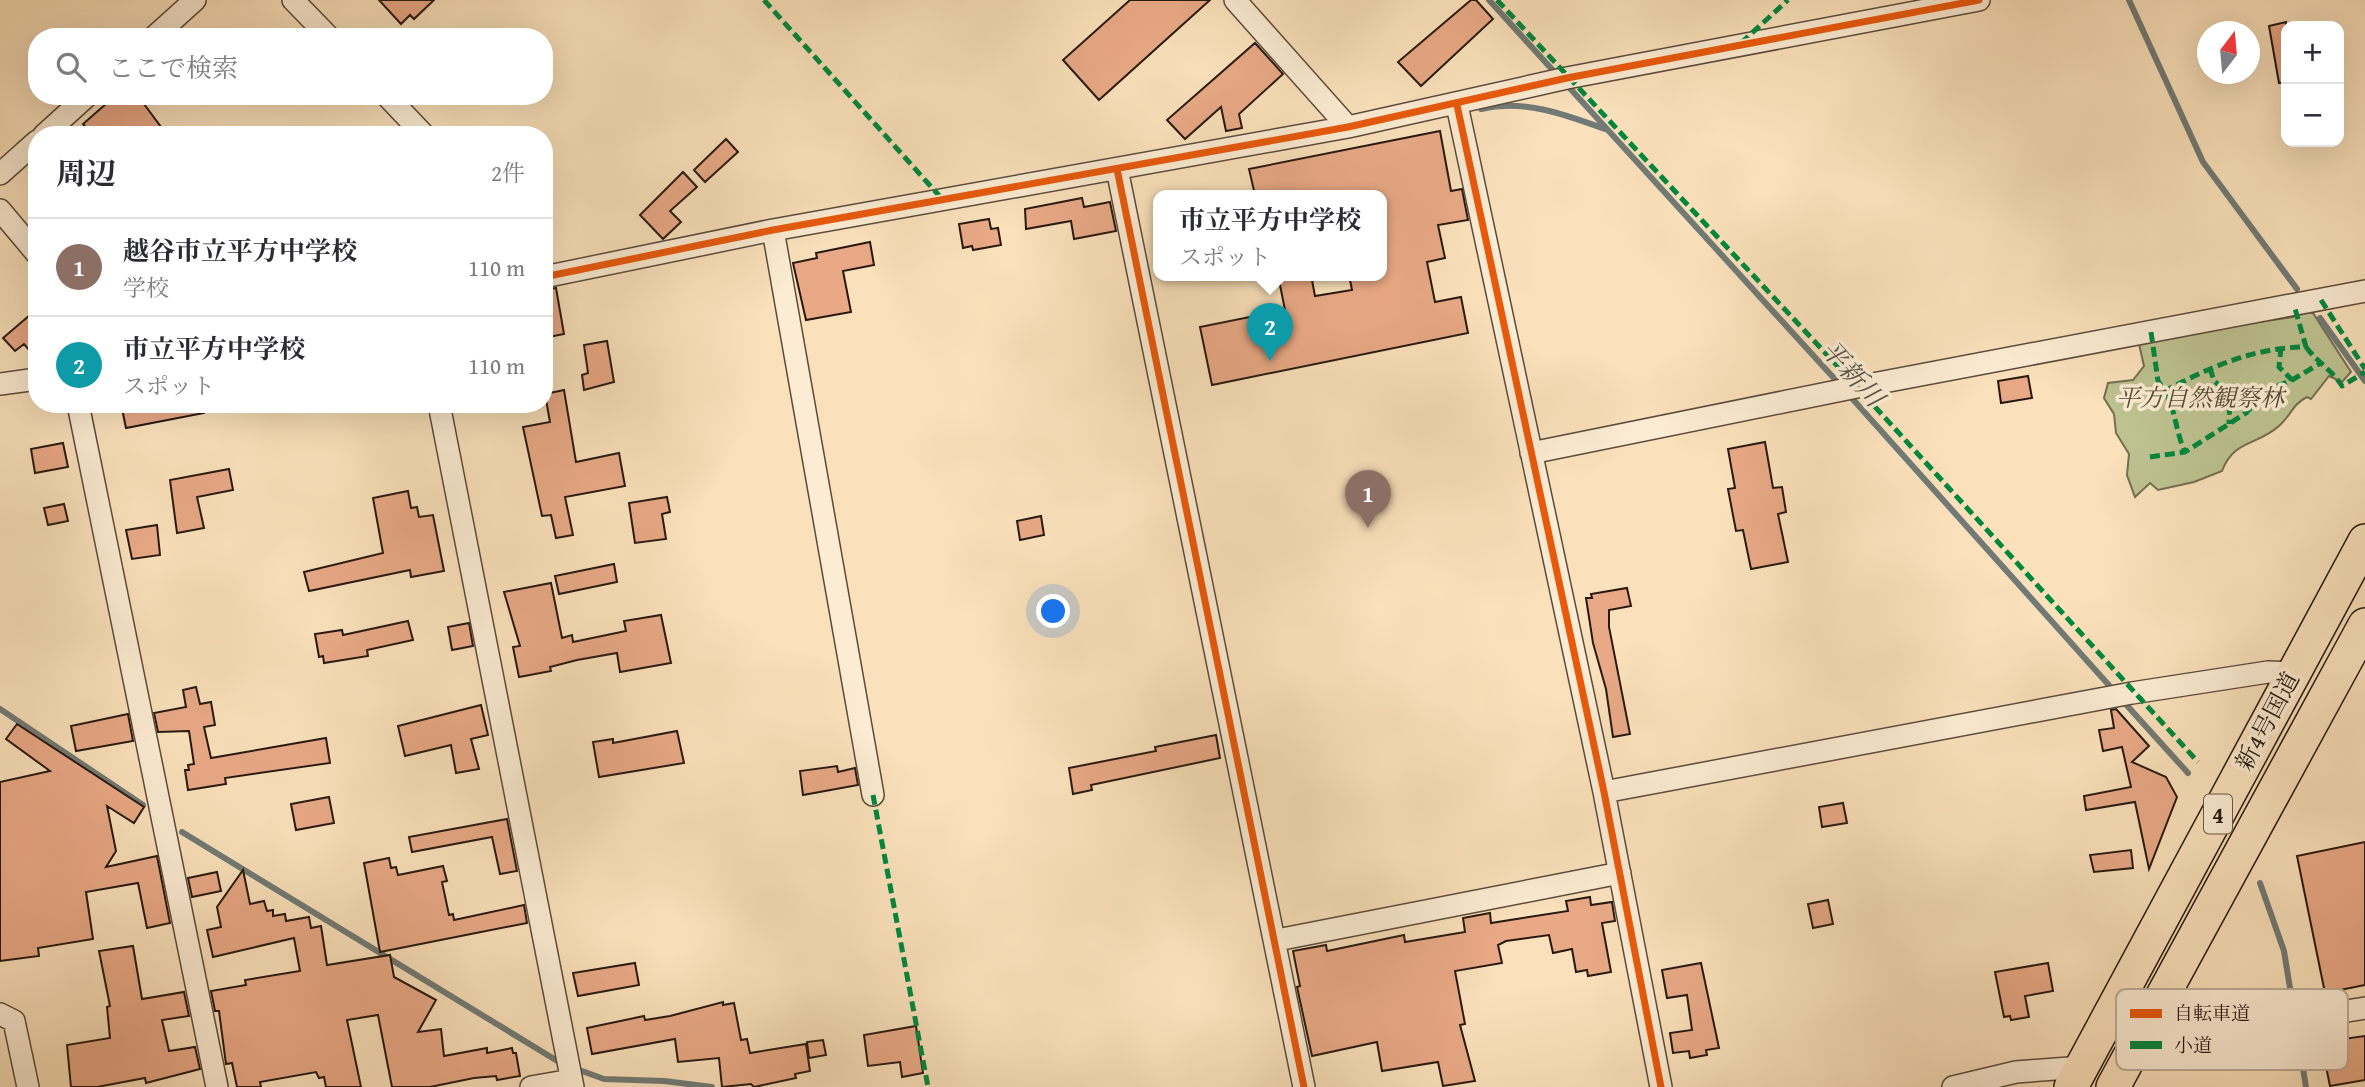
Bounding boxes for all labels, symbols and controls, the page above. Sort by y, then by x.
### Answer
north arrow [2197,21,2260,84]
map controls [2281,21,2344,147]
button: + [2281,21,2344,84]
search box [28,28,553,105]
icon: search [52,48,90,86]
text: ここで検索 [108,48,238,87]
button: − [2281,84,2344,147]
text: 周辺 [56,151,116,195]
text: 2件 [491,156,525,189]
popup [1153,190,1387,281]
text: 市立平方中学校 [1179,200,1361,239]
text: 越谷市立平方中学校 [123,231,357,270]
text: スポット [1179,240,1271,273]
text: 1 [73,251,85,284]
text: 110 m [468,251,525,284]
text: 学校 [123,271,169,304]
pin: 2 [1247,303,1293,361]
text: 市立平方中学校 [123,329,305,368]
water label: 平新川 [1812,331,1896,417]
text: 2 [73,349,85,382]
text: 110 m [468,349,525,382]
text: スポット [123,369,215,402]
park label: 平方自然観察林 [2116,380,2287,415]
pin: 1 [1345,470,1391,528]
your location [1036,594,1070,628]
street label: 新4号国道 [2226,665,2308,777]
road number: 4 [2204,794,2232,834]
legend [2116,989,2348,1070]
text: 自転車道 [2174,999,2250,1027]
text: 小道 [2174,1031,2212,1059]

